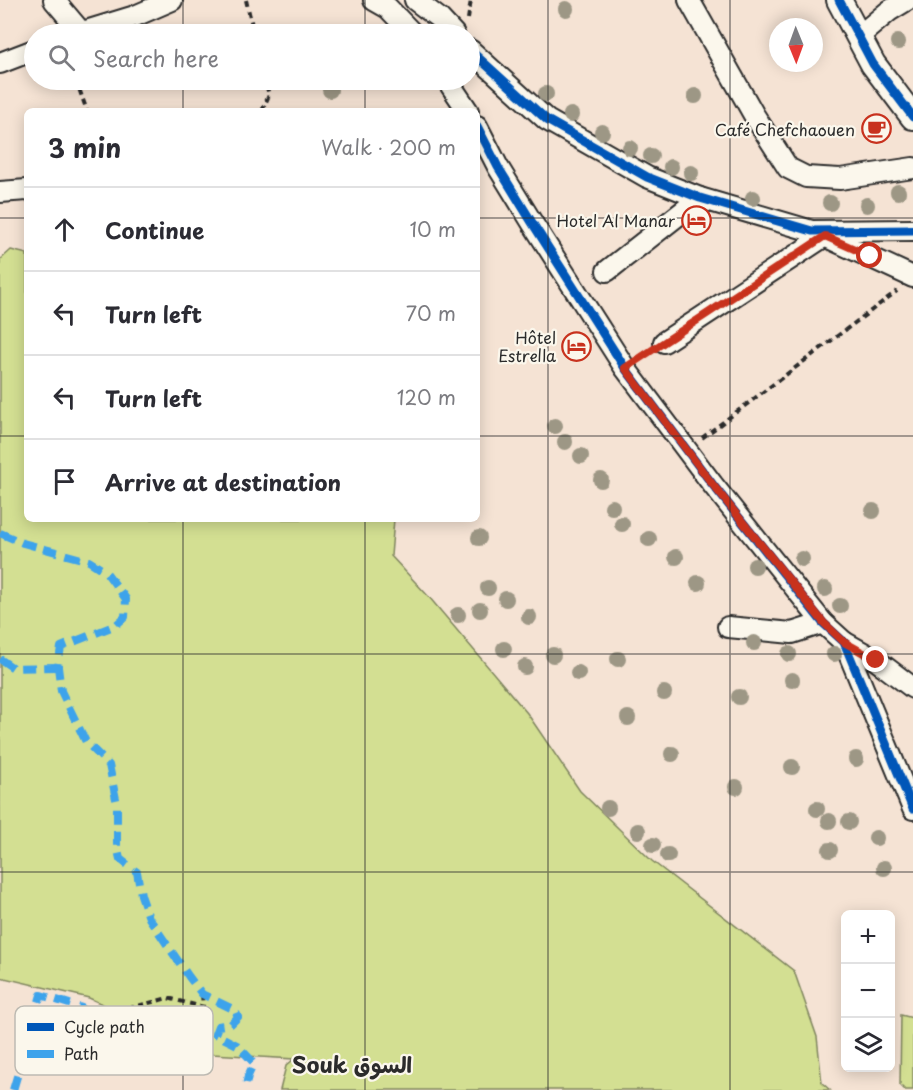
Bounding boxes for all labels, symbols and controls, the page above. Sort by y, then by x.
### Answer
north arrow [769,18,823,72]
search box [24,24,480,90]
icon: search [45,41,78,74]
text: Search here [93,41,219,74]
cafe icon: Café Chefchaouen [860,113,892,145]
place label: Café Chefchaouen [715,117,855,141]
text: 3 min [48,128,121,167]
text: Walk · 200 m [321,132,456,162]
hotel icon: Hotel Al Manar [680,204,712,236]
place label: Hotel Al Manar [557,208,676,232]
icon: ahead [48,213,81,246]
text: Continue [105,213,204,246]
text: 10 m [409,214,456,244]
route start [856,242,882,268]
icon: left [48,297,81,330]
text: Turn left [105,297,202,330]
text: 70 m [406,298,456,328]
place label: Hôtel Estrella [498,325,556,367]
hotel icon: Hôtel Estrella [561,330,593,362]
icon: left [48,381,81,414]
text: Turn left [105,381,202,414]
text: 120 m [397,382,456,412]
icon: arrive [48,465,81,498]
text: Arrive at destination [105,465,341,498]
route end [862,646,888,672]
map controls [841,910,895,1072]
button: + [841,910,895,964]
button: − [841,964,895,1018]
legend [15,1006,213,1075]
text: Cycle path [64,1014,145,1038]
button: layers [841,1018,895,1072]
text: Path [64,1041,99,1065]
district label: Souk السوق [292,1047,412,1080]

